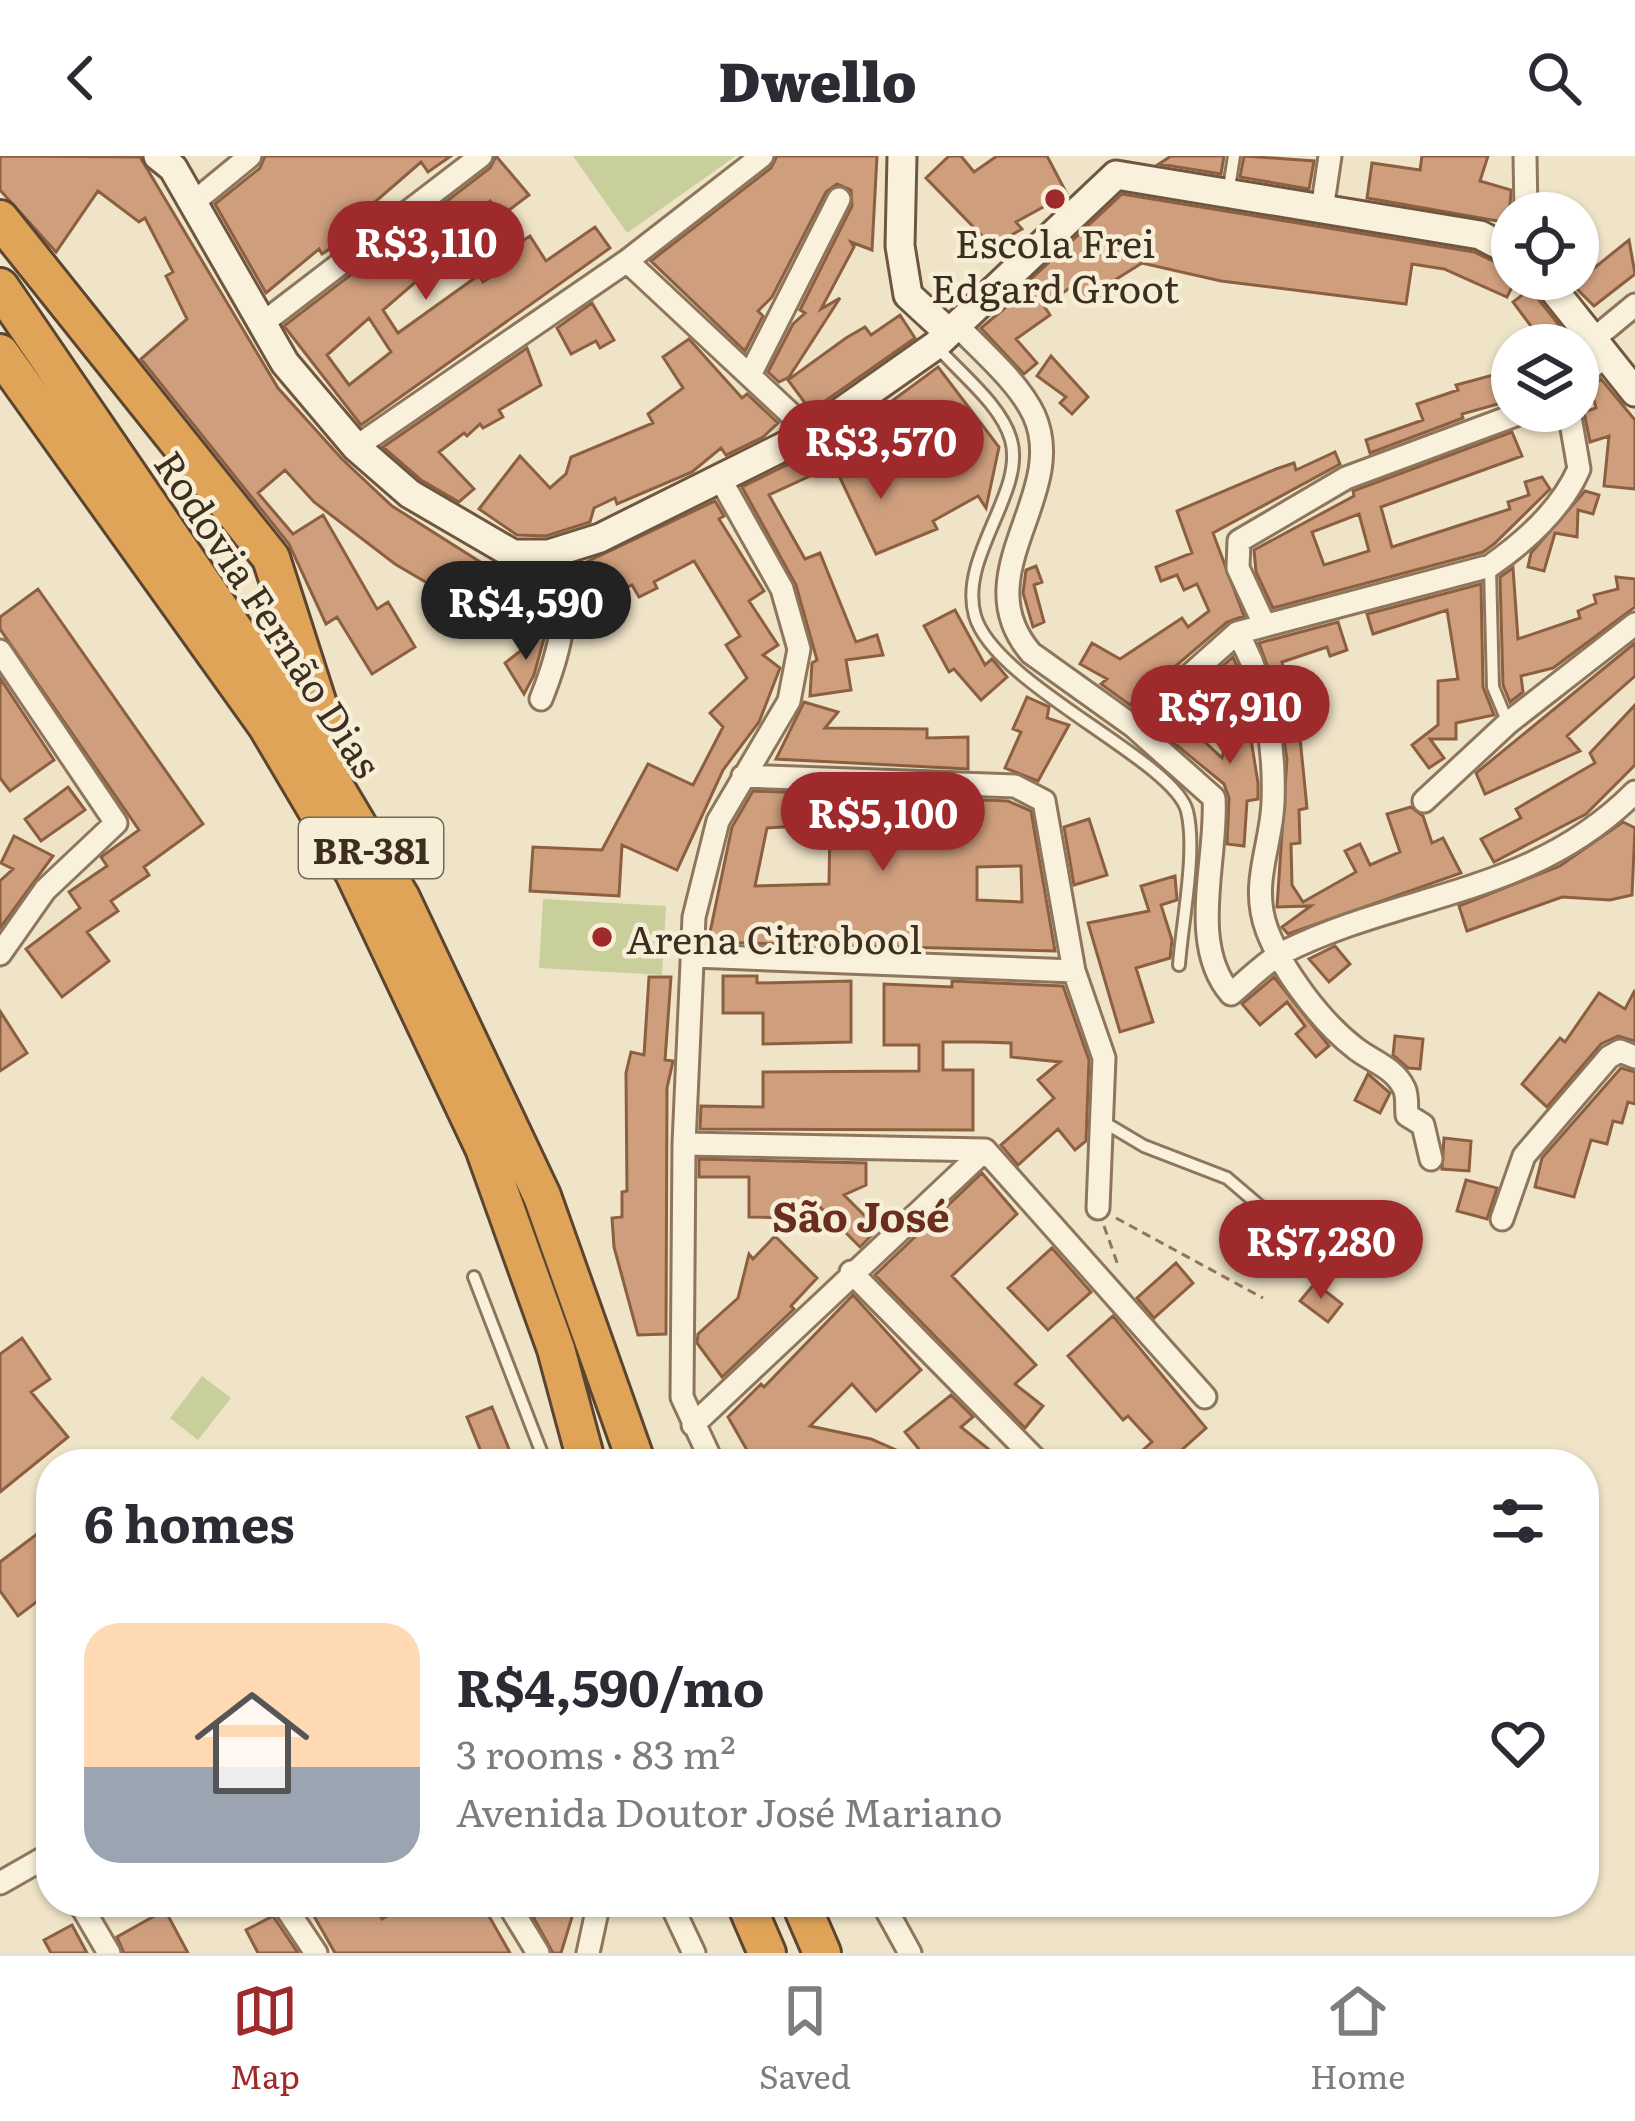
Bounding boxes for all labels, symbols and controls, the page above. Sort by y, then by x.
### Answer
text: Dwello [718,38,917,119]
icon: back [48,45,114,111]
icon: search [1521,45,1587,111]
marker: Escola Frei Edgard Groot [1042,186,1068,212]
map controls [1491,192,1599,432]
button: locate [1491,192,1599,300]
pin: R$3,110 [315,201,537,303]
text: R$3,110 [354,211,498,269]
place label: Escola Frei Edgard Groot [931,212,1180,315]
button: layers [1491,324,1599,432]
pin: R$3,570 [770,400,992,502]
text: R$3,570 [805,410,957,468]
street label: Rodovia Fernão Dias [142,438,398,788]
pin: R$4,590 [415,561,637,663]
text: R$4,590 [448,571,604,629]
pin: R$7,910 [1119,665,1341,767]
text: R$7,910 [1158,675,1302,733]
pin: R$5,100 [772,772,994,874]
text: R$5,100 [808,782,958,840]
road number: BR-381 [299,818,443,878]
place label: Arena Citrobool [626,908,922,966]
marker: Arena Citrobool [589,924,615,950]
district label: São José [772,1183,950,1245]
pin: R$7,280 [1210,1200,1432,1302]
text: R$7,280 [1246,1210,1396,1268]
text: 6 homes [84,1483,295,1559]
icon: filters [1485,1488,1551,1554]
text: R$4,590/mo [456,1647,765,1723]
icon: home [180,1671,324,1815]
icon: heart [1485,1710,1551,1776]
text: 3 rooms · 83 m² [456,1723,736,1781]
text: Avenida Doutor José Mariano [456,1781,1003,1839]
tab: Map [230,1978,300,2099]
tab: Saved [759,1978,851,2099]
tab: Home [1310,1978,1405,2099]

